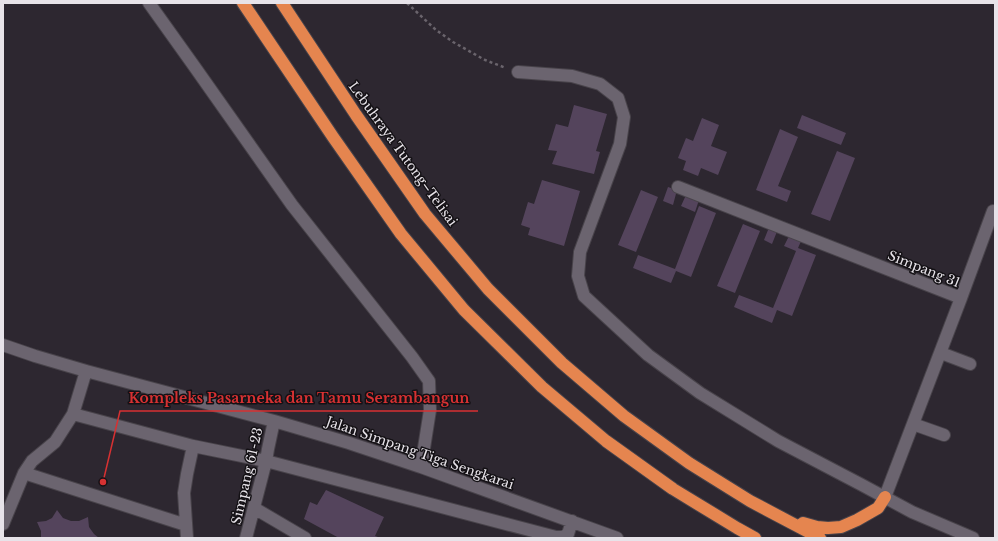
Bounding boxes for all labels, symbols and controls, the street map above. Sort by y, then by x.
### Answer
street label: Lebuhraya Tutong–Telisai [345,78,461,230]
street label: Simpang 31 [885,247,963,291]
callout: Kompleks Pasarneka dan Tamu Serambangun [120,385,478,411]
text: Kompleks Pasarneka dan Tamu Serambangun [129,389,470,407]
street label: Jalan Simpang Tiga Sengkarai [322,412,517,493]
street label: Simpang 61-23 [228,426,266,526]

